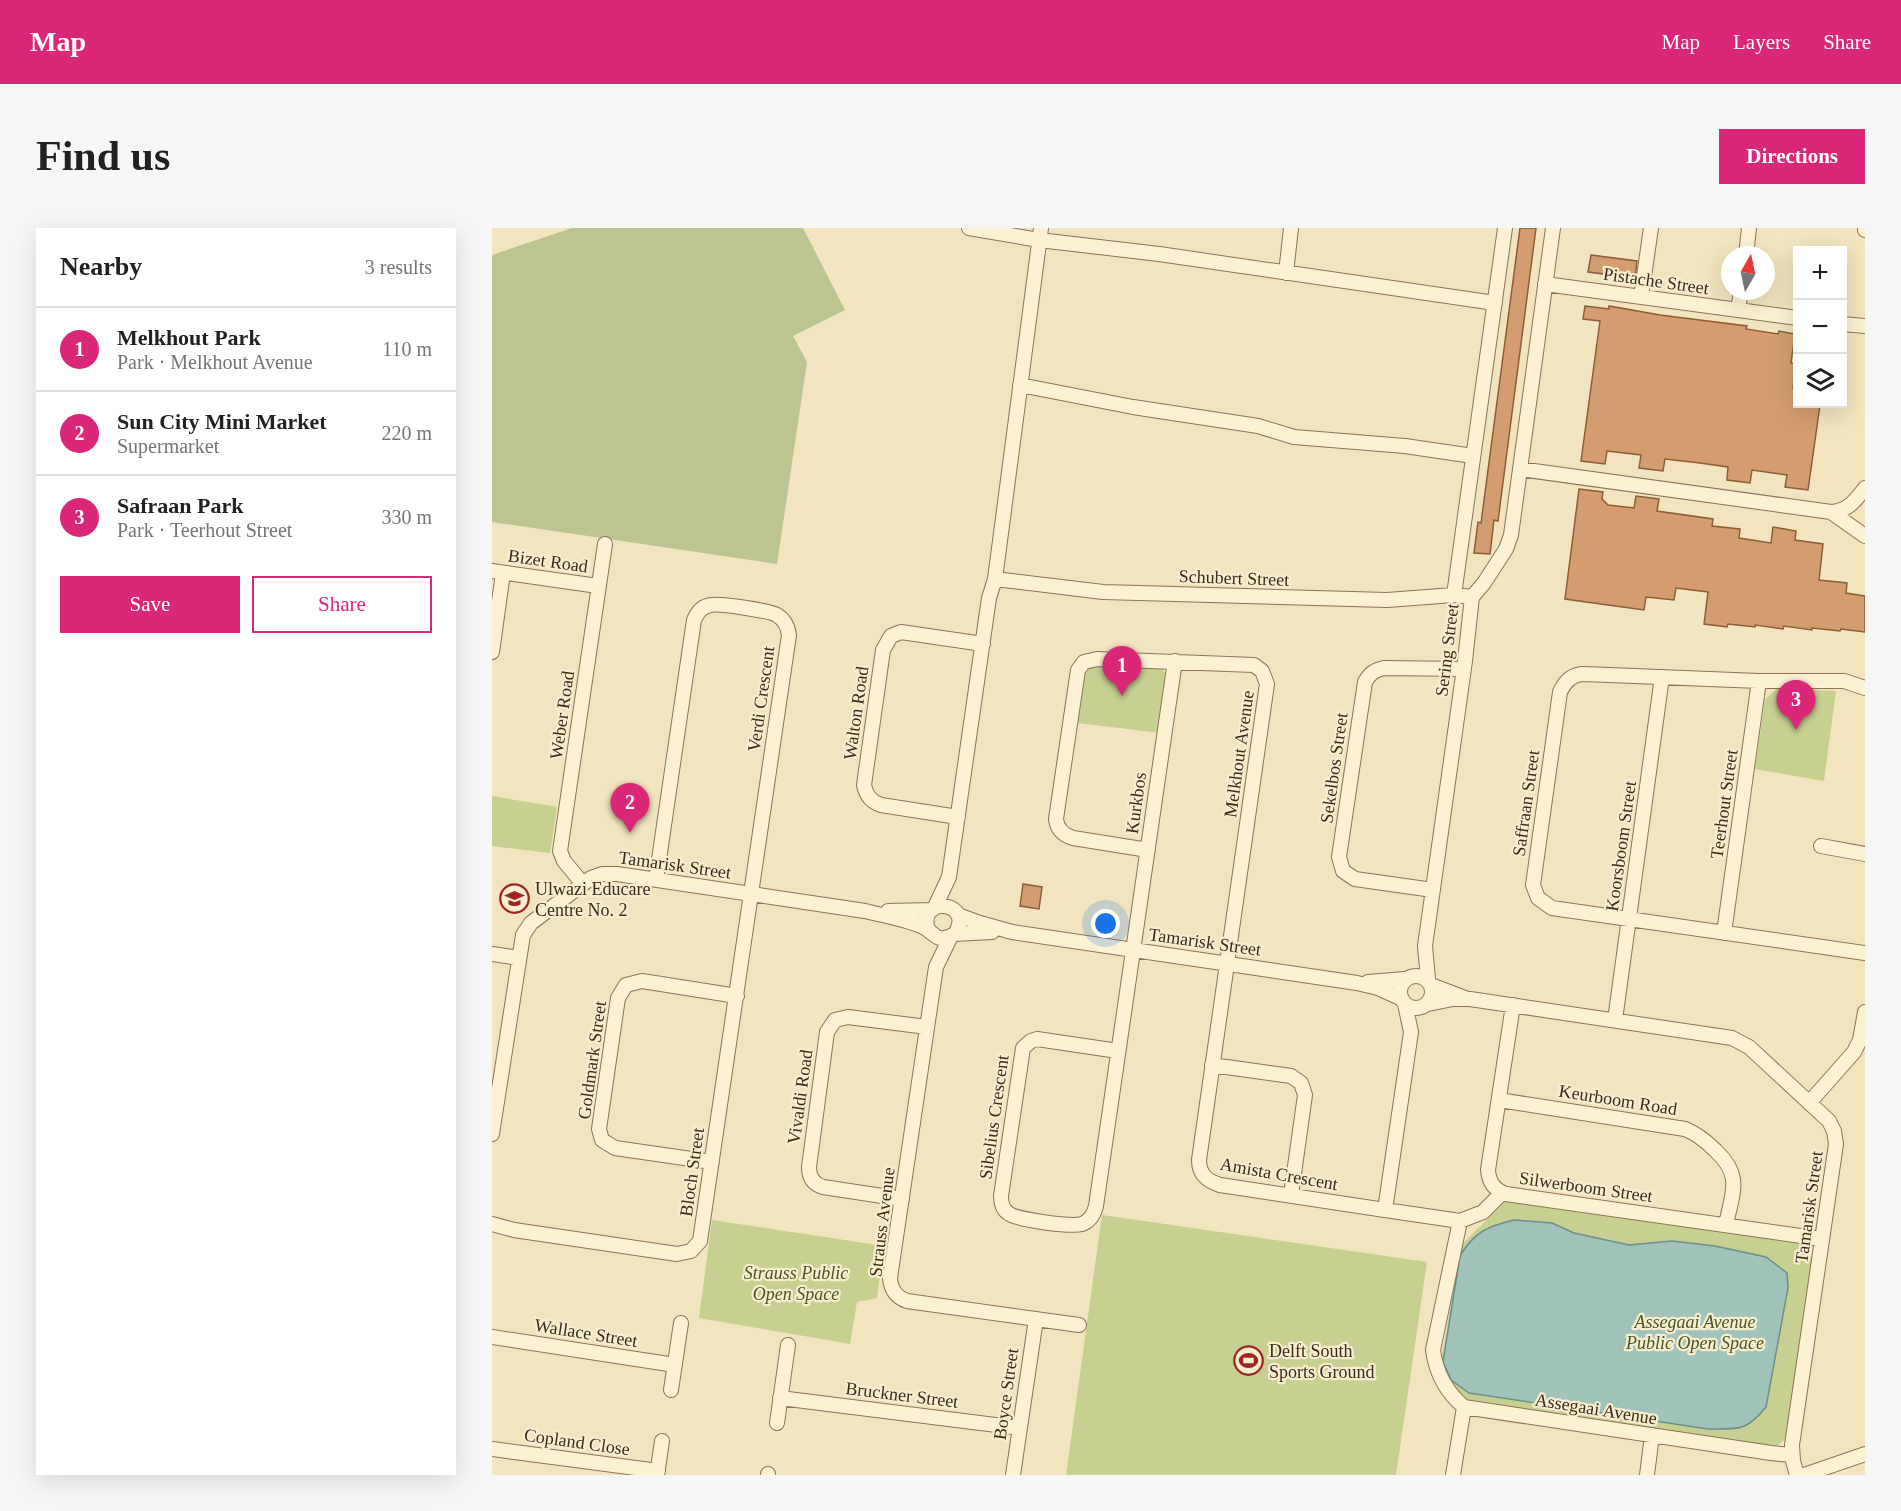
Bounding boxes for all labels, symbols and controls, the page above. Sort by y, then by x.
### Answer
text: Map [30,26,86,57]
text: Map [1662,30,1700,54]
text: Layers [1733,30,1790,54]
text: Share [1823,30,1871,54]
button: Directions [1719,129,1865,184]
text: Find us [36,133,170,179]
north arrow [1721,246,1775,300]
map controls [1793,246,1847,408]
button: + [1793,246,1847,300]
text: Nearby [60,252,142,281]
text: 3 results [365,256,432,278]
street label: Pistache Street [1602,264,1710,298]
button: − [1793,300,1847,354]
text: Melkhout Park [117,325,261,350]
text: 1 [75,338,85,360]
text: 110 m [382,338,432,360]
text: Park · Melkhout Avenue [117,351,313,373]
button: layers [1793,354,1847,408]
text: Sun City Mini Market [117,409,327,434]
text: 2 [75,422,85,444]
text: 220 m [381,422,432,444]
text: Supermarket [117,435,219,457]
text: Safraan Park [117,493,244,518]
text: 3 [75,506,85,528]
text: 330 m [381,506,432,528]
text: Park · Teerhout Street [117,519,292,541]
street label: Bizet Road [507,545,589,577]
street label: Schubert Street [1178,566,1290,590]
button: Save [60,576,240,633]
button: Share [252,576,432,633]
street label: Sering Street [1431,602,1463,698]
street label: Verdi Crescent [744,645,778,753]
pin: 1 [1102,646,1142,696]
street label: Walton Road [840,665,872,761]
street label: Weber Road [546,670,578,760]
pin: 3 [1776,680,1816,730]
street label: Melkhout Avenue [1220,689,1258,819]
street label: Sekelbos Street [1316,711,1352,825]
street label: Teerhout Street [1706,748,1742,860]
street label: Saffraan Street [1509,749,1543,857]
street label: Kurkbos [1122,771,1150,835]
street label: Koorsboom Street [1602,780,1640,912]
pin: 2 [610,784,650,833]
street label: Tamarisk Street [618,847,732,883]
place label: Ulwazi Educare Centre No. 2 [535,879,650,920]
school or university icon: Ulwazi Educare Centre No. 2 [498,883,530,915]
your location [1091,909,1120,938]
street label: Tamarisk Street [1148,924,1262,960]
street label: Goldmark Street [574,999,610,1121]
street label: Vivaldi Road [783,1048,817,1146]
street label: Sibelius Crescent [975,1053,1013,1181]
street label: Keurboom Road [1557,1081,1679,1119]
street label: Bloch Street [676,1126,708,1218]
street label: Tamarisk Street [1791,1150,1827,1264]
street label: Amista Crescent [1218,1154,1340,1194]
street label: Strauss Avenue [865,1166,899,1278]
street label: Silwerboom Street [1518,1168,1654,1206]
park label: Strauss Public Open Space [744,1263,848,1304]
park label: Assegaai Avenue Public Open Space [1625,1312,1764,1353]
street label: Wallace Street [533,1315,639,1351]
place label: Delft South Sports Ground [1269,1341,1375,1382]
sports icon: Delft South Sports Ground [1232,1345,1264,1377]
street label: Boyce Street [990,1347,1022,1441]
street label: Bruckner Street [844,1378,960,1412]
street label: Assegaai Avenue [1534,1389,1658,1429]
street label: Copland Close [523,1425,631,1459]

